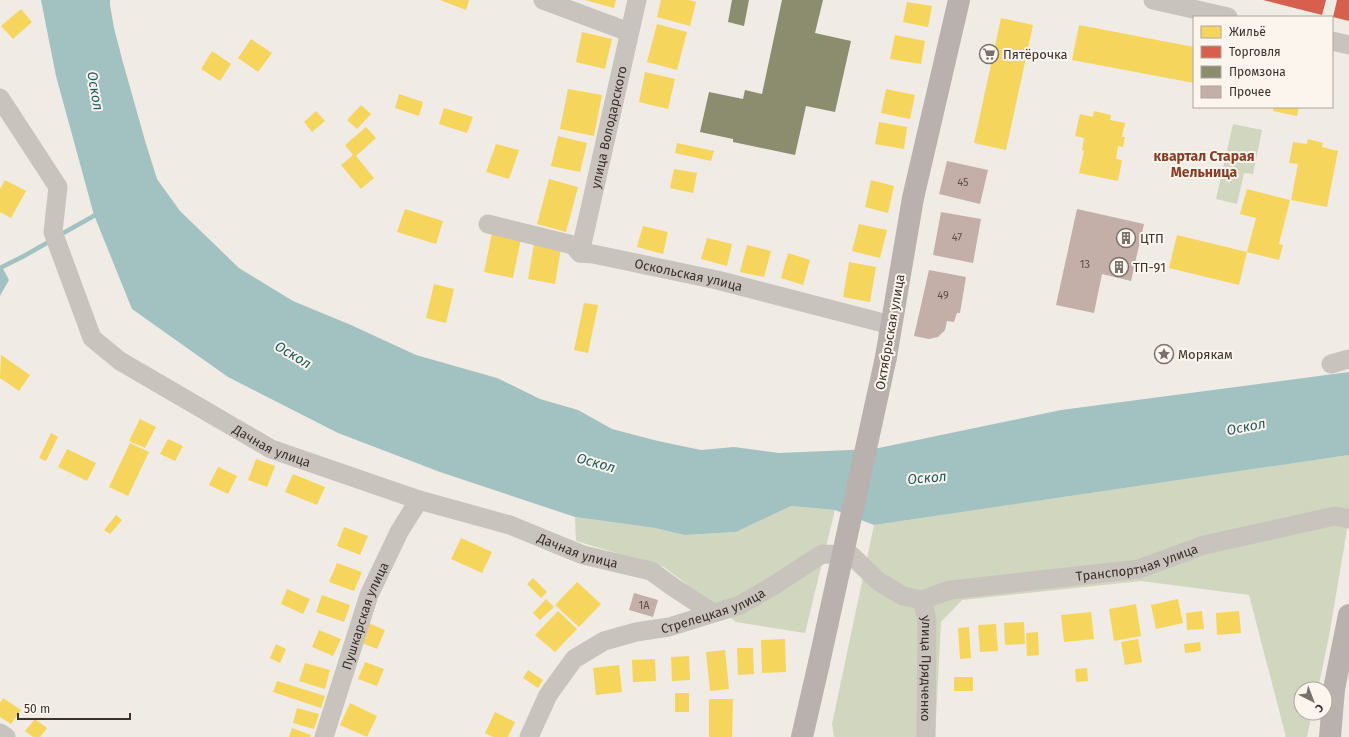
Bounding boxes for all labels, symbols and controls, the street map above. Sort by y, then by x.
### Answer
legend [1193,16,1333,108]
text: Жильё [1229,25,1266,39]
supermarket icon: Пятёрочка [978,43,1000,65]
text: Торговля [1229,45,1281,59]
place label: Пятёрочка [1003,47,1068,62]
street label: улица Володарского [587,64,629,190]
text: Промзона [1229,65,1286,79]
water label: Оскол [83,70,107,112]
text: Прочее [1229,85,1271,99]
district label: квартал Старая Мельница [1154,148,1254,181]
house number: 45 [957,176,969,189]
building icon: ЦТП [1115,227,1137,249]
house number: 47 [952,231,962,244]
place label: ЦТП [1140,231,1164,246]
street label: Оскольская улица [633,255,744,294]
building icon: ТП-91 [1108,256,1130,278]
house number: 13 [1080,258,1090,271]
place label: ТП-91 [1133,260,1166,275]
street label: Октябрьская улица [872,273,908,391]
house number: 49 [937,289,949,302]
water label: Оскол [272,338,314,372]
place icon: Морякам [1153,343,1175,365]
place label: Морякам [1178,347,1233,362]
water label: Оскол [1225,415,1267,439]
street label: Дачная улица [230,421,313,470]
water label: Оскол [575,449,617,477]
water label: Оскол [907,468,947,488]
street label: Дачная улица [535,529,619,570]
street label: Транспортная улица [1075,541,1200,583]
street label: Пушкарская улица [338,559,391,671]
street label: Стрелецкая улица [660,585,768,636]
house number: 1А [638,599,650,612]
street label: улица Прядченко [919,613,935,722]
north arrow [1293,681,1333,721]
scale bar [18,695,130,721]
text: С [1312,701,1326,715]
text: 50 m [24,702,50,716]

